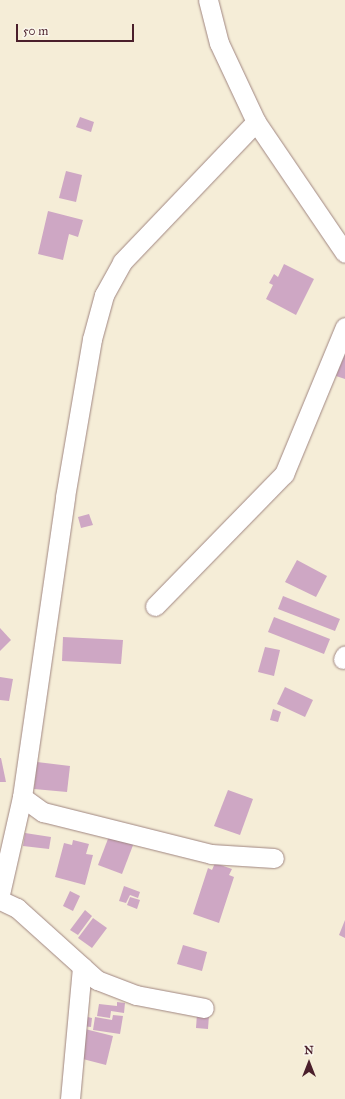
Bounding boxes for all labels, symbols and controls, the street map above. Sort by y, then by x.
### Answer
scale bar [18,16,136,42]
text: 50 m [23,24,48,38]
north arrow [289,1043,329,1083]
text: N [304,1044,314,1057]

